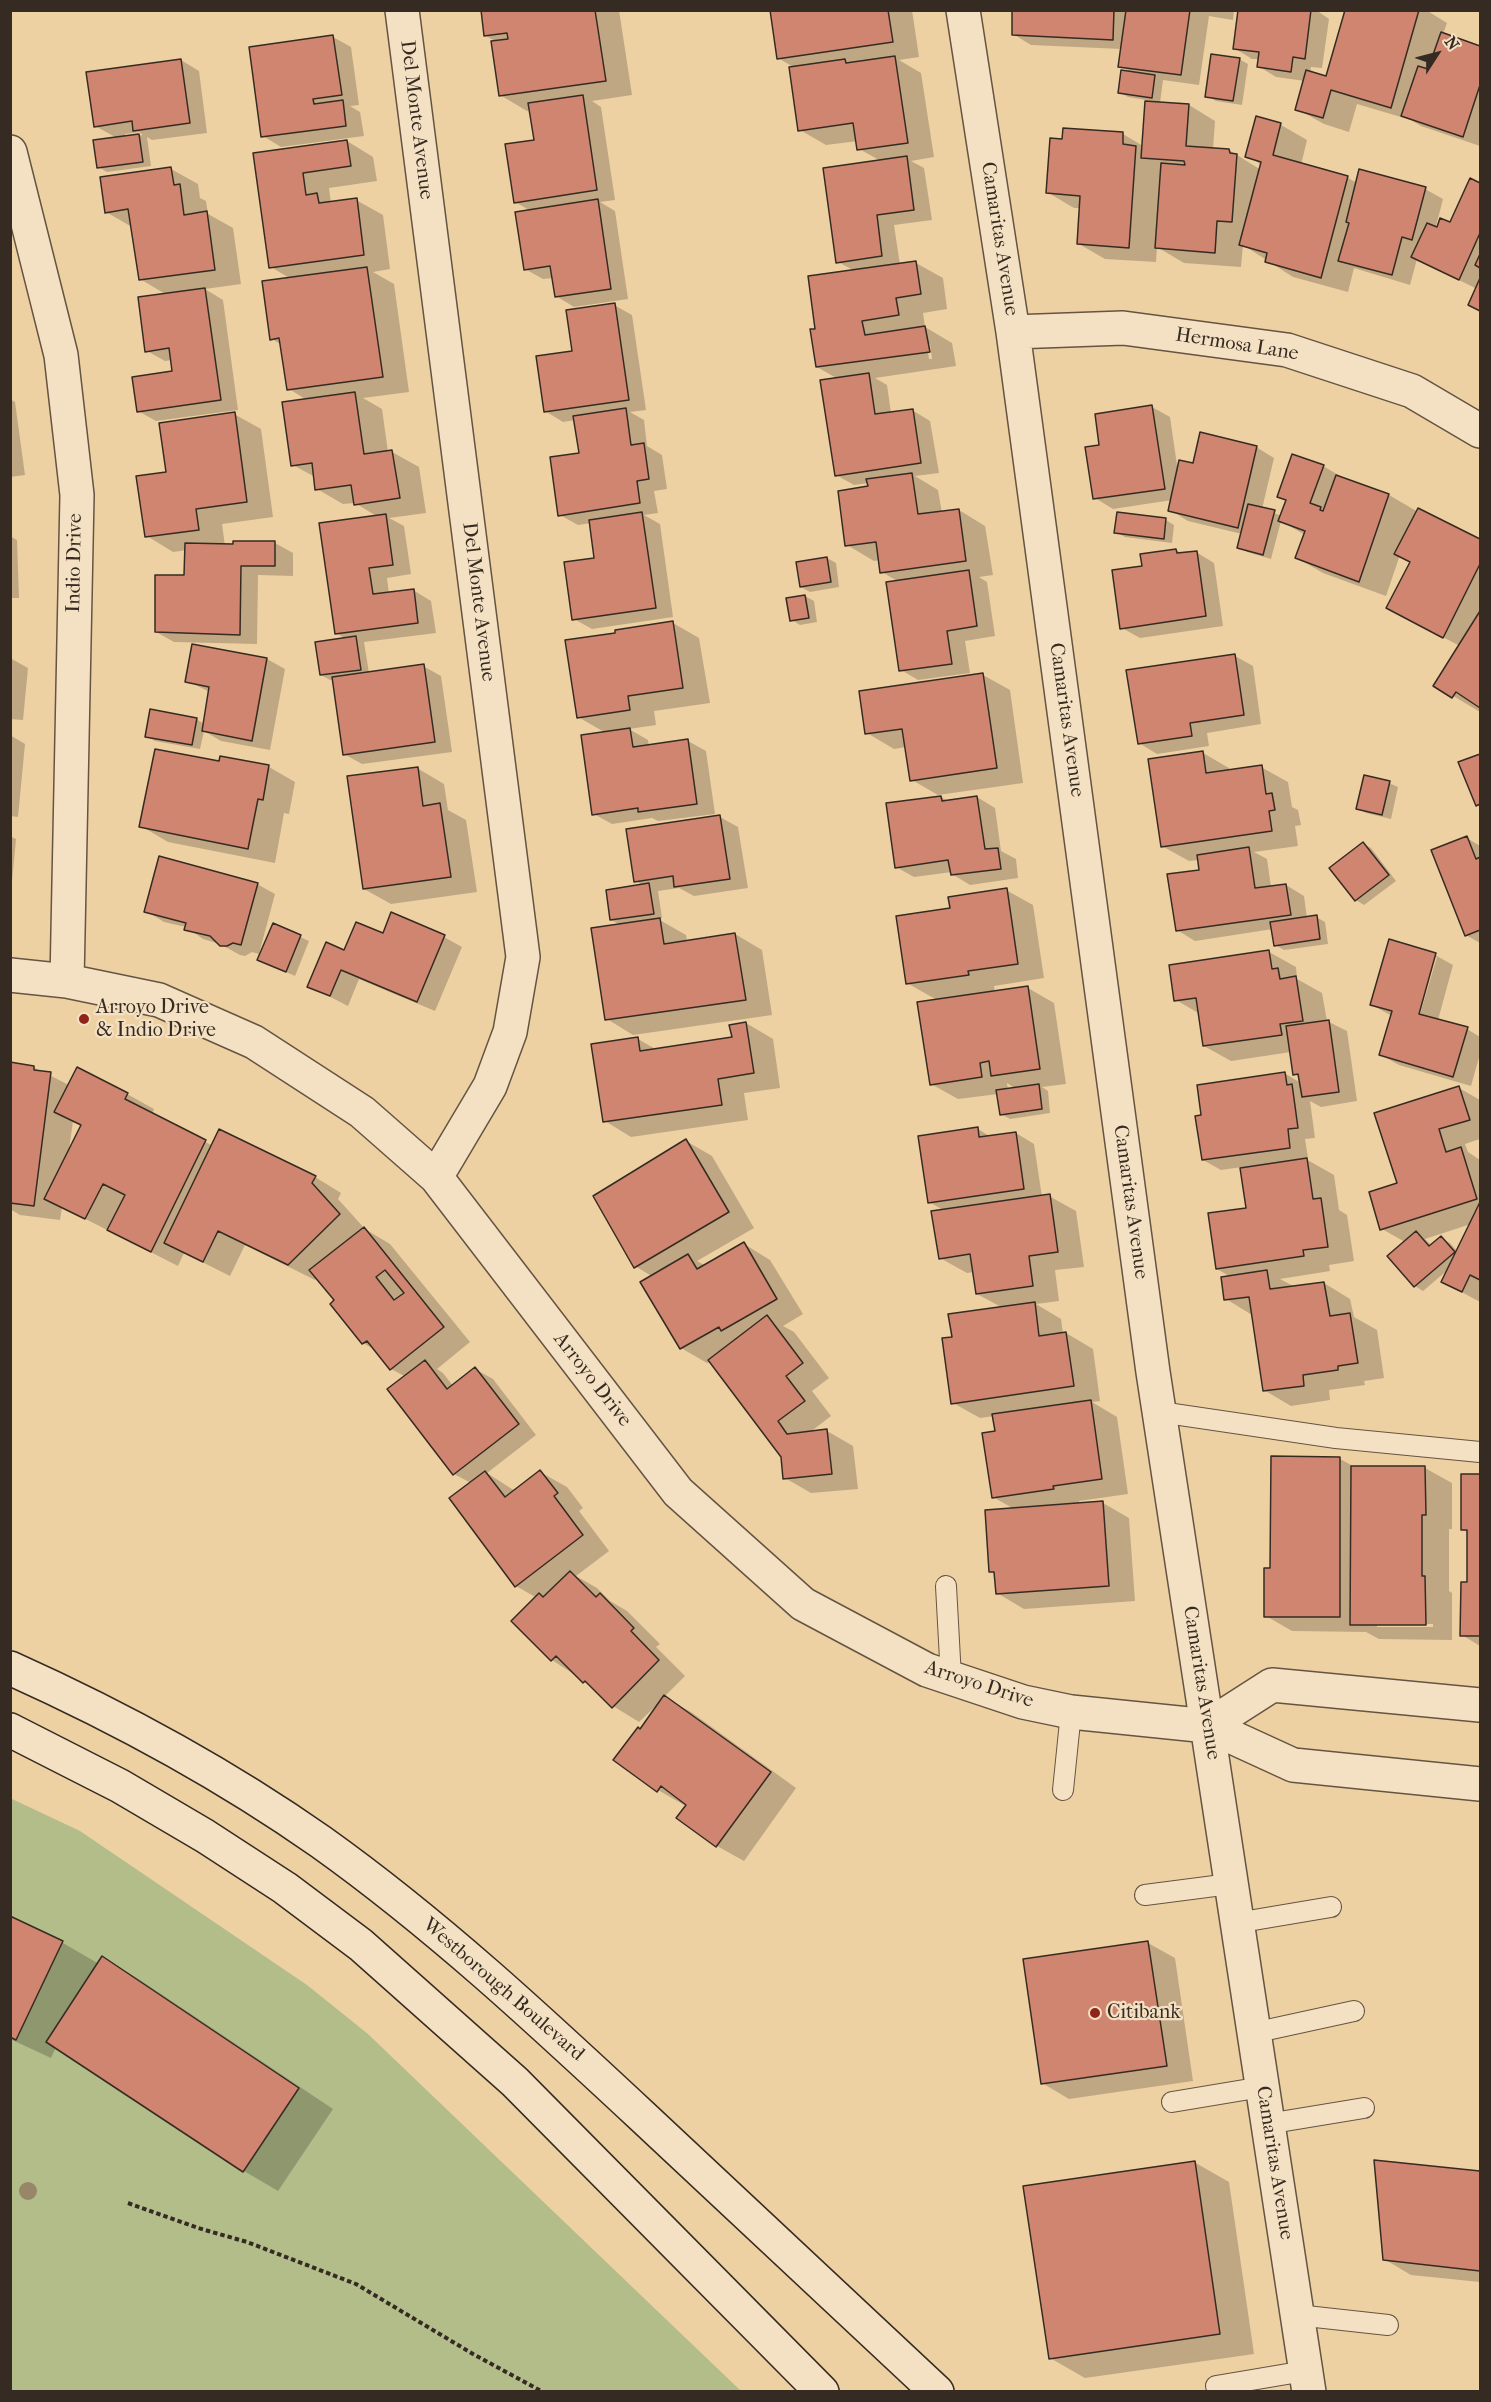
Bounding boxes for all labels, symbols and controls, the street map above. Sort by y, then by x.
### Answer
north arrow [1407,24,1467,84]
text: N [1441,33,1463,54]
street label: Del Monte Avenue [394,39,438,201]
street label: Camaritas Avenue [975,160,1023,318]
street label: Hermosa Lane [1174,323,1300,367]
street label: Indio Drive [62,513,88,613]
street label: Del Monte Avenue [456,521,500,683]
street label: Camaritas Avenue [1043,641,1089,799]
place label: Arroyo Drive & Indio Drive [96,996,216,1043]
marker: Arroyo Drive & Indio Drive [77,1012,91,1026]
street label: Camaritas Avenue [1107,1123,1153,1281]
street label: Arroyo Drive [548,1328,636,1432]
street label: Camaritas Avenue [1177,1604,1225,1762]
street label: Arroyo Drive [922,1656,1036,1714]
street label: Westborough Boulevard [417,1913,589,2067]
place label: Citibank [1107,2001,1181,2025]
marker: Citibank [1088,2006,1102,2020]
street label: Camaritas Avenue [1250,2084,1298,2242]

